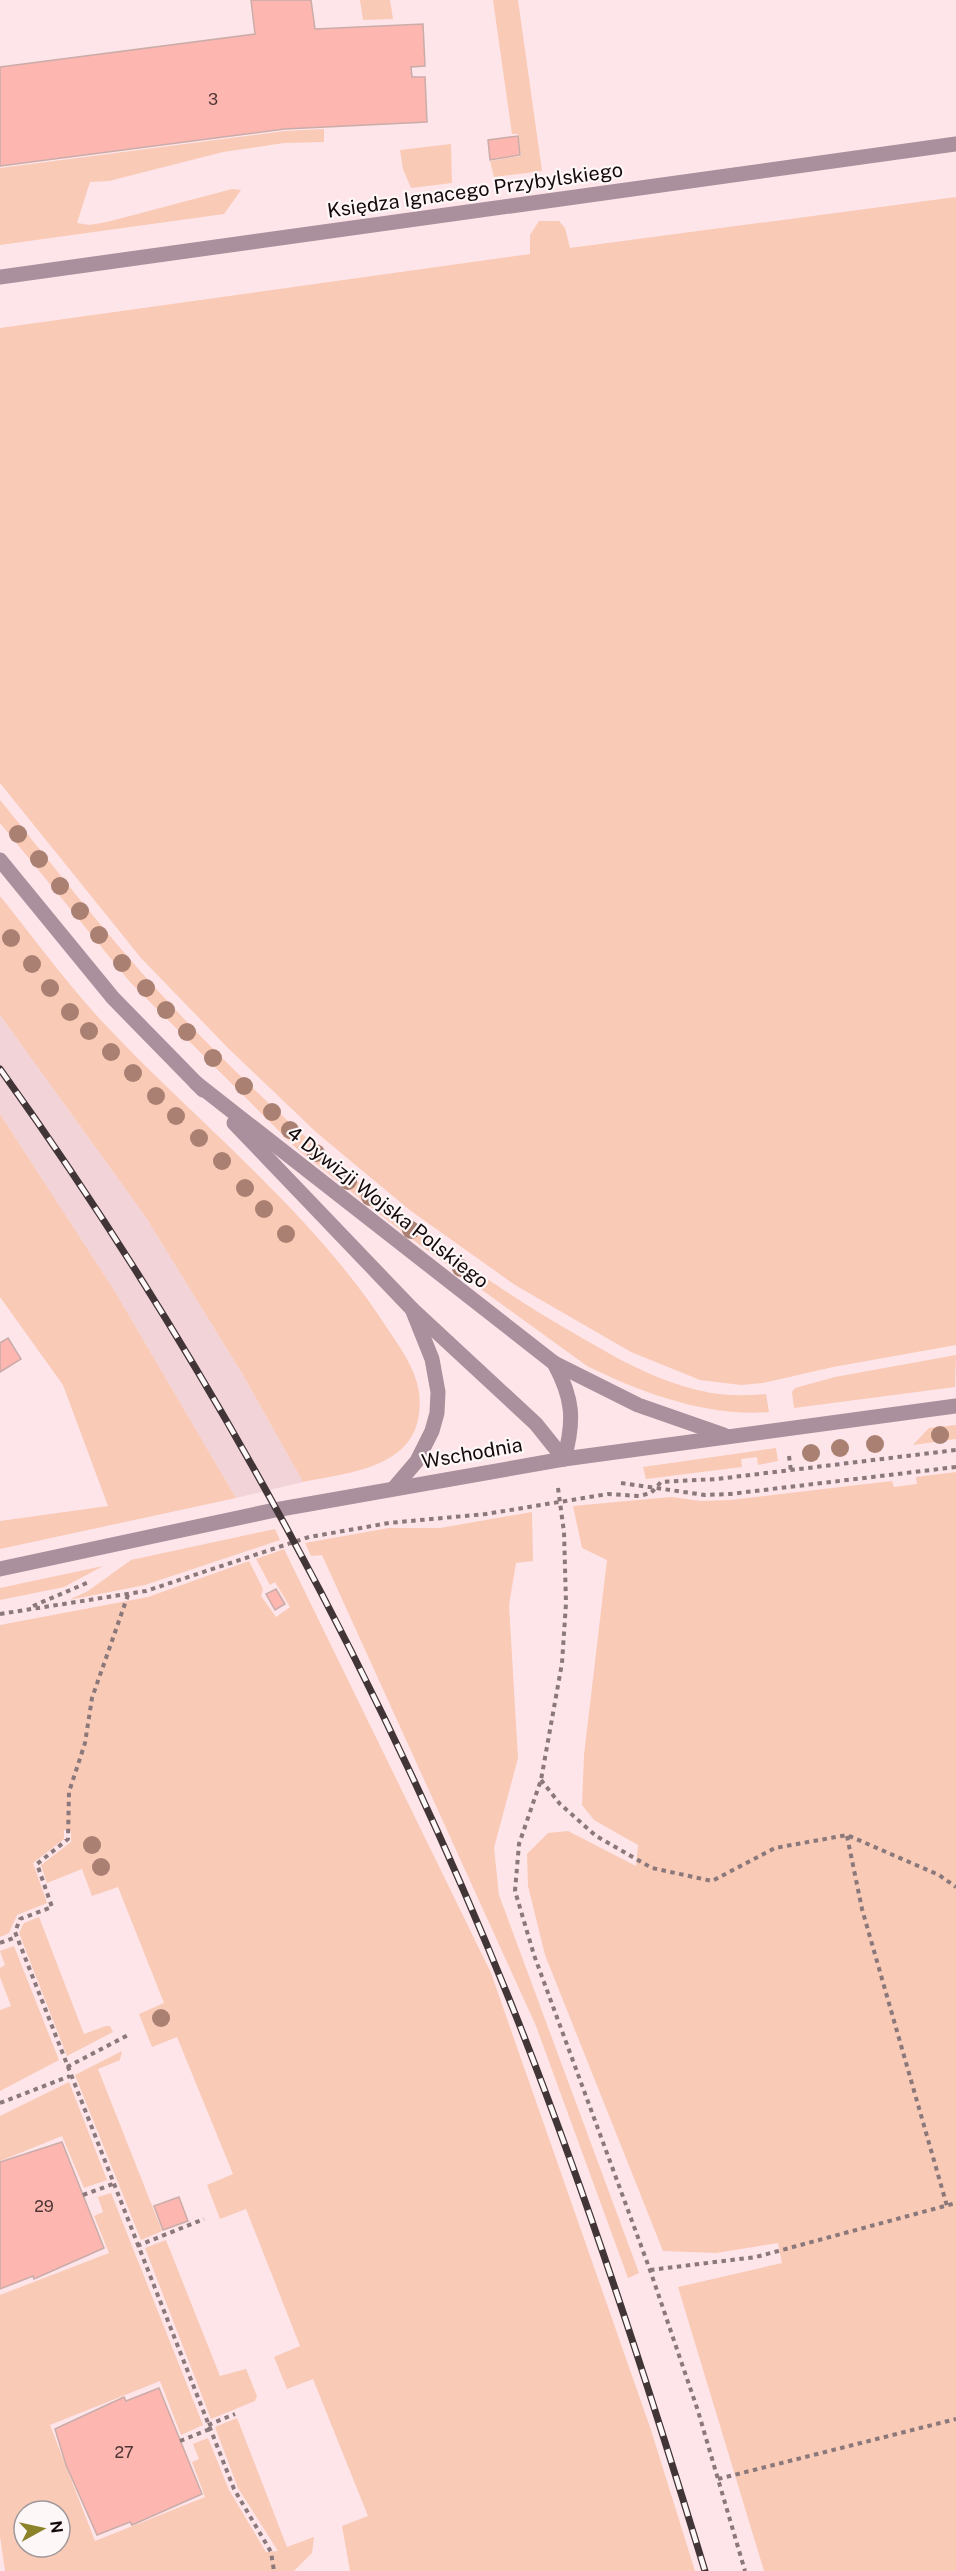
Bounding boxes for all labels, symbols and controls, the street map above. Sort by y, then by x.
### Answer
house number: 3 [208,90,218,109]
street label: Księdza Ignacego Przybylskiego [326,157,624,223]
street label: 4 Dywizji Wojska Polskiego [282,1121,494,1293]
street label: Wschodnia [420,1432,524,1474]
house number: 29 [34,2197,54,2216]
house number: 27 [114,2443,134,2462]
north arrow [12,2499,72,2559]
text: N [46,2519,67,2535]

